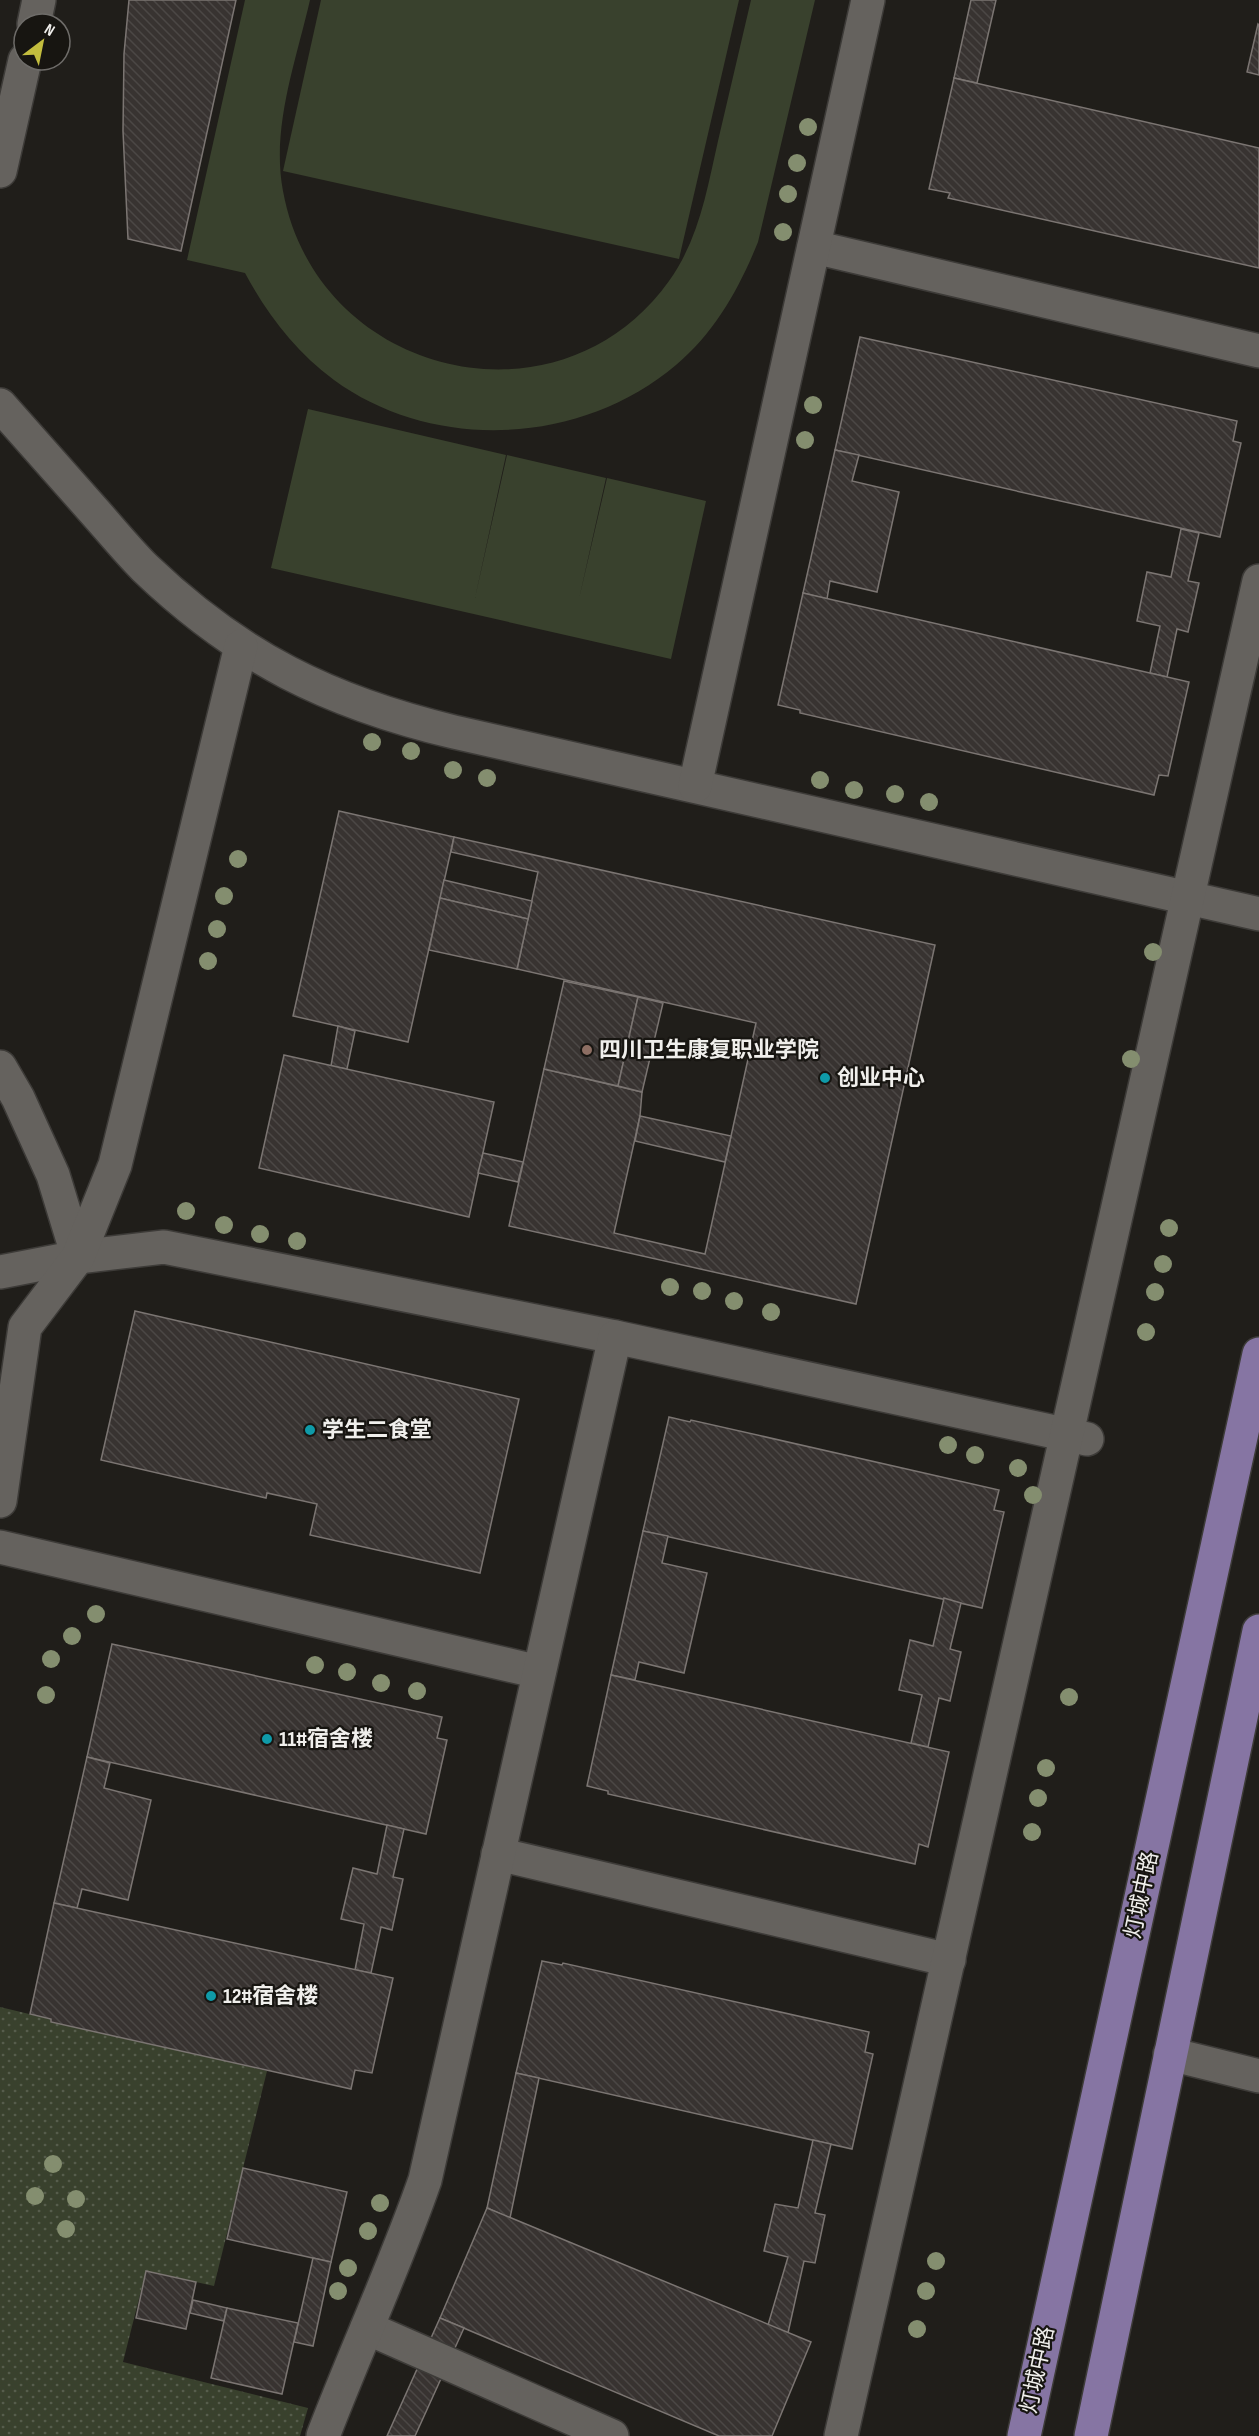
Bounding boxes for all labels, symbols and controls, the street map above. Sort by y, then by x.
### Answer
north arrow [12,12,72,72]
text: N [40,20,58,41]
place label: 四川卫生康复职业学院 [599,1037,819,1064]
marker: 四川卫生康复职业学院 [580,1043,594,1057]
place label: 创业中心 [837,1065,925,1092]
marker: 创业中心 [818,1071,832,1085]
place label: 学生二食堂 [322,1417,432,1444]
marker: 学生二食堂 [303,1423,317,1437]
place label: 11#宿舍楼 [279,1726,373,1753]
marker: 11#宿舍楼 [260,1732,274,1746]
street label: 灯城中路 [1120,1849,1164,1941]
place label: 12#宿舍楼 [223,1983,318,2010]
marker: 12#宿舍楼 [204,1989,218,2003]
street label: 灯城中路 [1016,2324,1060,2416]

